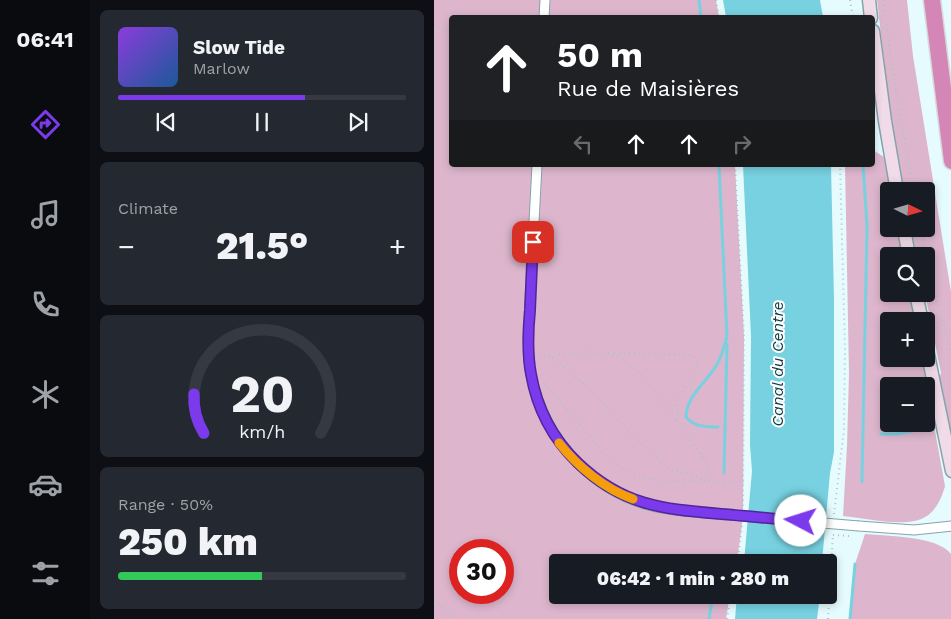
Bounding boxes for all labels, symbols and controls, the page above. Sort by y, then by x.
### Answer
text: 06:41 [16,27,74,52]
text: 50 m [557,34,643,76]
icon: ahead [474,35,539,100]
text: Slow Tide [193,36,285,59]
text: Marlow [193,59,250,78]
text: Rue de Maisières [557,76,739,101]
icon: directions [28,107,63,142]
icon: previous [152,108,180,136]
icon: pause [248,108,276,136]
icon: next [344,108,372,136]
icon: left [569,130,597,158]
icon: ahead [622,130,650,158]
icon: ahead [675,130,703,158]
icon: right [728,130,756,158]
north arrow [880,182,935,238]
map controls [880,182,935,432]
icon: music [28,197,63,232]
text: Climate [118,199,178,218]
pin [512,221,554,263]
text: 21.5° [216,224,308,268]
icon: arrive [519,228,547,256]
text: − [118,230,135,263]
text: + [389,230,406,263]
button: search [880,247,935,302]
icon: phone [28,287,63,322]
water label: Canal du Centre [768,301,787,427]
button: + [880,312,935,367]
text: 20 [230,364,294,425]
icon: climate [28,377,63,412]
button: − [880,377,935,432]
text: km/h [239,421,285,442]
icon: car [28,467,63,502]
position arrow [774,494,826,546]
text: Range · 50% [118,495,213,514]
text: 250 km [118,520,258,564]
speed limit sign: 30 [449,539,514,604]
icon: filters [28,556,63,591]
text: 06:42 · 1 min · 280 m [597,567,789,590]

